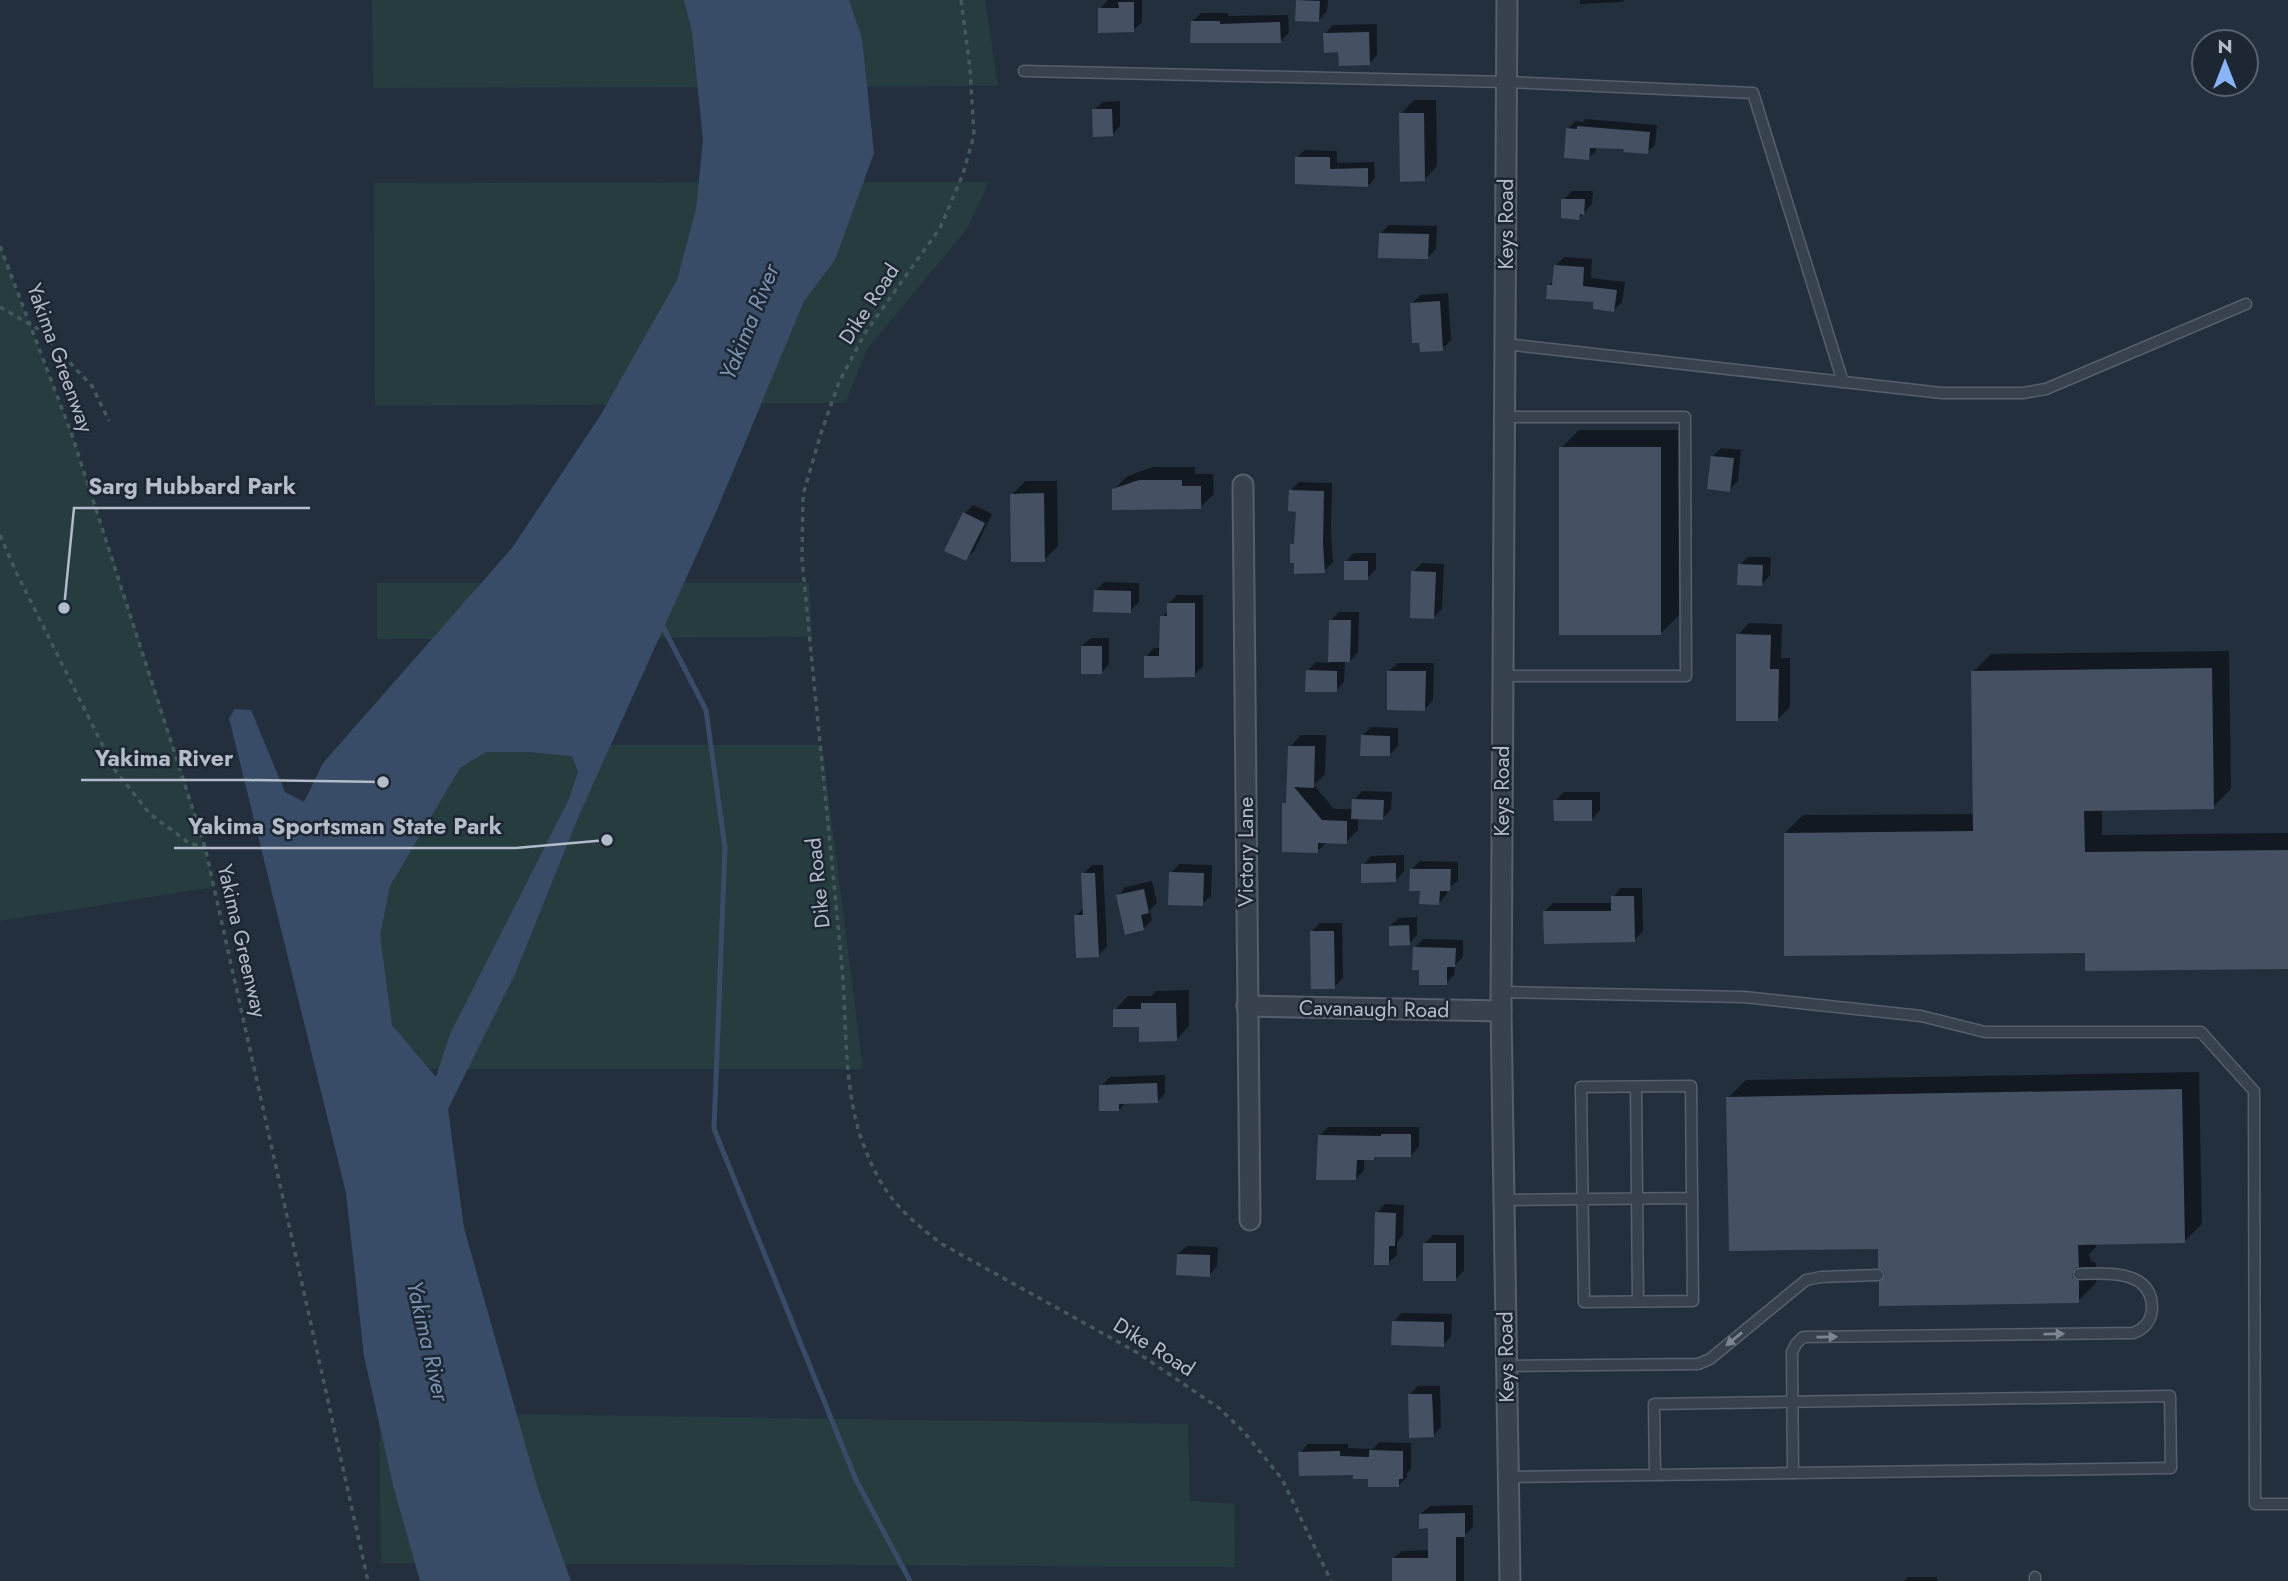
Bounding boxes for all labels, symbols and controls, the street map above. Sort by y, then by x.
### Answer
north arrow [2190,28,2260,98]
text: N [2217,33,2233,60]
street label: Keys Road [1491,178,1521,270]
water label: Yakima River [710,258,788,385]
street label: Dike Road [832,258,906,350]
street label: Yakima Greenway [19,279,101,437]
callout: Sarg Hubbard Park [74,464,310,508]
text: Sarg Hubbard Park [88,469,297,503]
callout: Yakima River [81,736,247,780]
text: Yakima River [94,741,234,775]
street label: Keys Road [1487,745,1517,837]
street label: Victory Lane [1231,797,1261,907]
callout: Yakima Sportsman State Park [174,804,516,848]
text: Yakima Sportsman State Park [187,809,503,843]
street label: Dike Road [798,836,838,930]
street label: Yakima Greenway [210,861,274,1021]
street label: Cavanaugh Road [1299,993,1449,1025]
water label: Yakima River [398,1277,459,1406]
street label: Dike Road [1107,1310,1201,1384]
street label: Keys Road [1490,1311,1522,1403]
one-way arrow [2044,1328,2066,1340]
one-way arrow [1725,1331,1742,1346]
one-way arrow [1816,1331,1838,1343]

